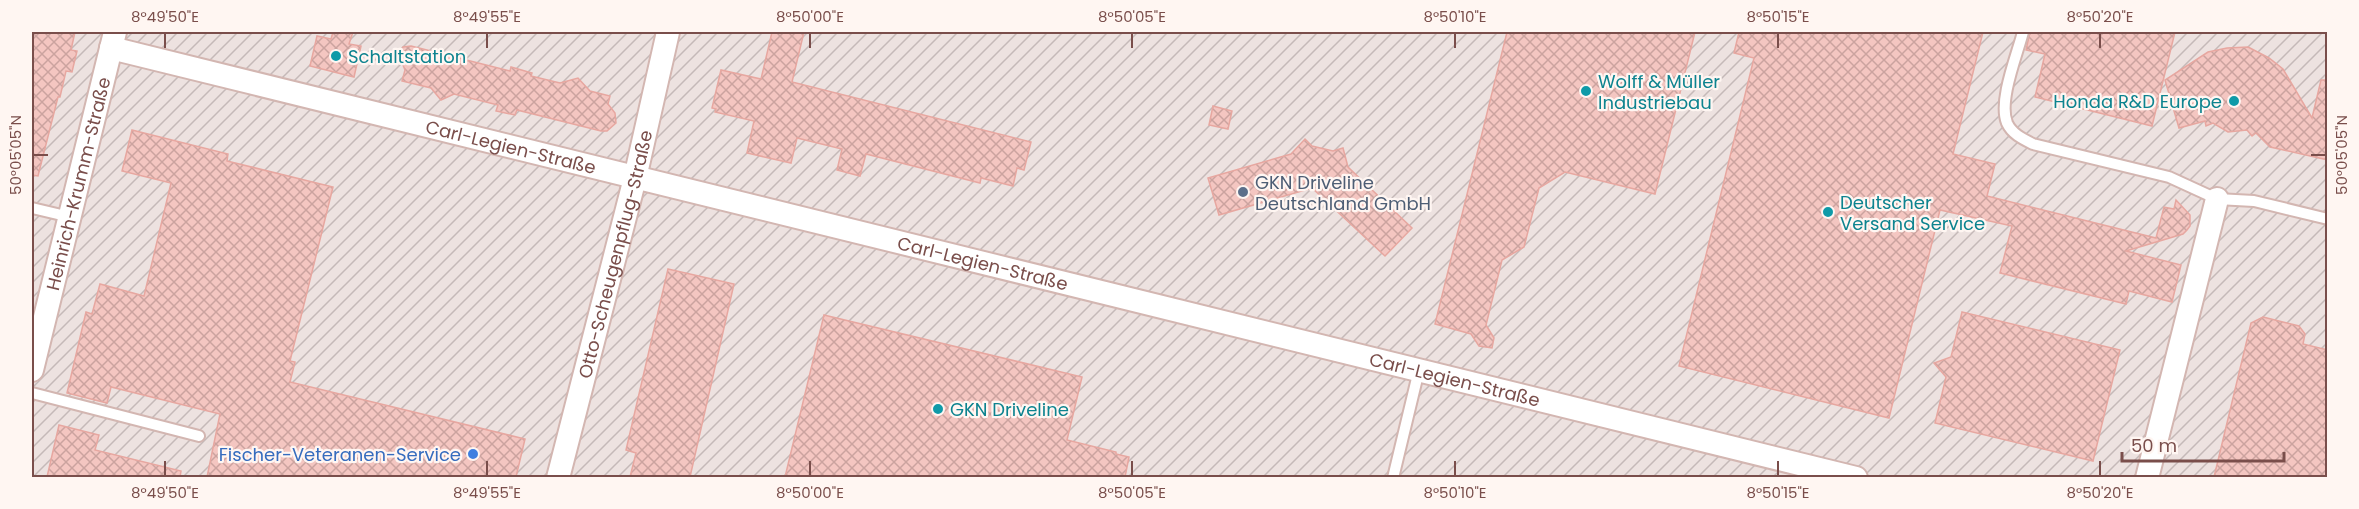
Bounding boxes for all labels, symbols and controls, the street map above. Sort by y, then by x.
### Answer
text: 8°49'50"E [131,6,199,27]
text: 8°49'55"E [453,6,521,27]
text: 8°50'00"E [776,6,844,27]
text: 8°50'05"E [1098,6,1166,27]
text: 8°50'10"E [1423,6,1487,27]
text: 8°50'15"E [1746,6,1810,27]
text: 8°50'20"E [2067,6,2133,27]
place label: Schaltstation [348,44,466,69]
marker: Schaltstation [329,49,343,63]
place label: Wolff & Müller Industriebau [1598,69,1720,115]
street label: Heinrich-Krumm-Straße [40,74,116,293]
marker: Wolff & Müller Industriebau [1579,84,1593,98]
place label: Honda R&D Europe [2053,89,2222,114]
marker: Honda R&D Europe [2227,94,2241,108]
street label: Carl-Legien-Straße [423,114,599,180]
text: 50°05'05"N [5,115,26,195]
text: 50°05'05"N [2331,115,2352,195]
street label: Otto-Scheugenpflug-Straße [572,128,658,381]
place label: GKN Driveline Deutschland GmbH [1255,170,1431,216]
marker: GKN Driveline Deutschland GmbH [1236,185,1250,199]
place label: Deutscher Versand Service [1840,190,1985,236]
marker: Deutscher Versand Service [1821,205,1835,219]
street label: Carl-Legien-Straße [895,230,1071,296]
street label: Carl-Legien-Straße [1367,346,1543,412]
place label: GKN Driveline [950,397,1069,422]
marker: GKN Driveline [931,402,945,416]
scale bar [2122,425,2284,463]
text: 50 m [2131,433,2177,458]
place label: Fischer-Veteranen-Service [219,442,461,467]
marker: Fischer-Veteranen-Service [466,447,480,461]
text: 8°49'50"E [131,482,199,503]
text: 8°49'55"E [453,482,521,503]
text: 8°50'00"E [776,482,844,503]
text: 8°50'05"E [1098,482,1166,503]
text: 8°50'10"E [1423,482,1487,503]
text: 8°50'15"E [1746,482,1810,503]
text: 8°50'20"E [2067,482,2133,503]

